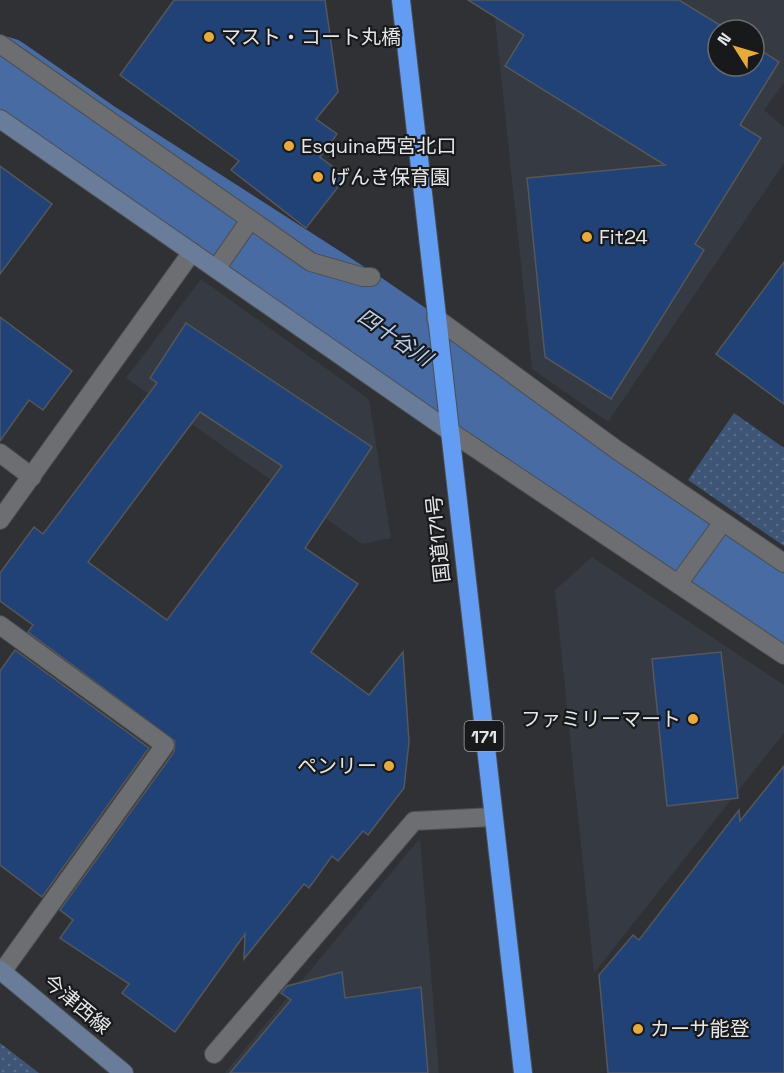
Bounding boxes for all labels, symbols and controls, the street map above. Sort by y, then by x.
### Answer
north arrow [706,18,766,78]
place label: マスト・コート丸橋 [221,24,401,50]
text: N [713,29,736,50]
marker: マスト・コート丸橋 [202,30,216,44]
place label: Esquina西宮北口 [301,133,457,159]
marker: Esquina西宮北口 [282,139,296,153]
place label: げんき保育園 [330,164,450,190]
marker: げんき保育園 [311,170,325,184]
place label: Fit24 [599,224,648,250]
marker: Fit24 [580,230,594,244]
water label: 四十谷川 [353,302,439,373]
street label: 国道171号 [420,494,456,584]
place label: ファミリーマート [521,706,681,732]
marker: ファミリーマート [686,712,700,726]
road number: 171 [464,721,504,751]
place label: ペンリー [297,753,377,779]
marker: ペンリー [382,759,396,773]
street label: 今津西線 [38,968,116,1040]
place label: カーサ能登 [650,1016,750,1042]
marker: カーサ能登 [631,1022,645,1036]

